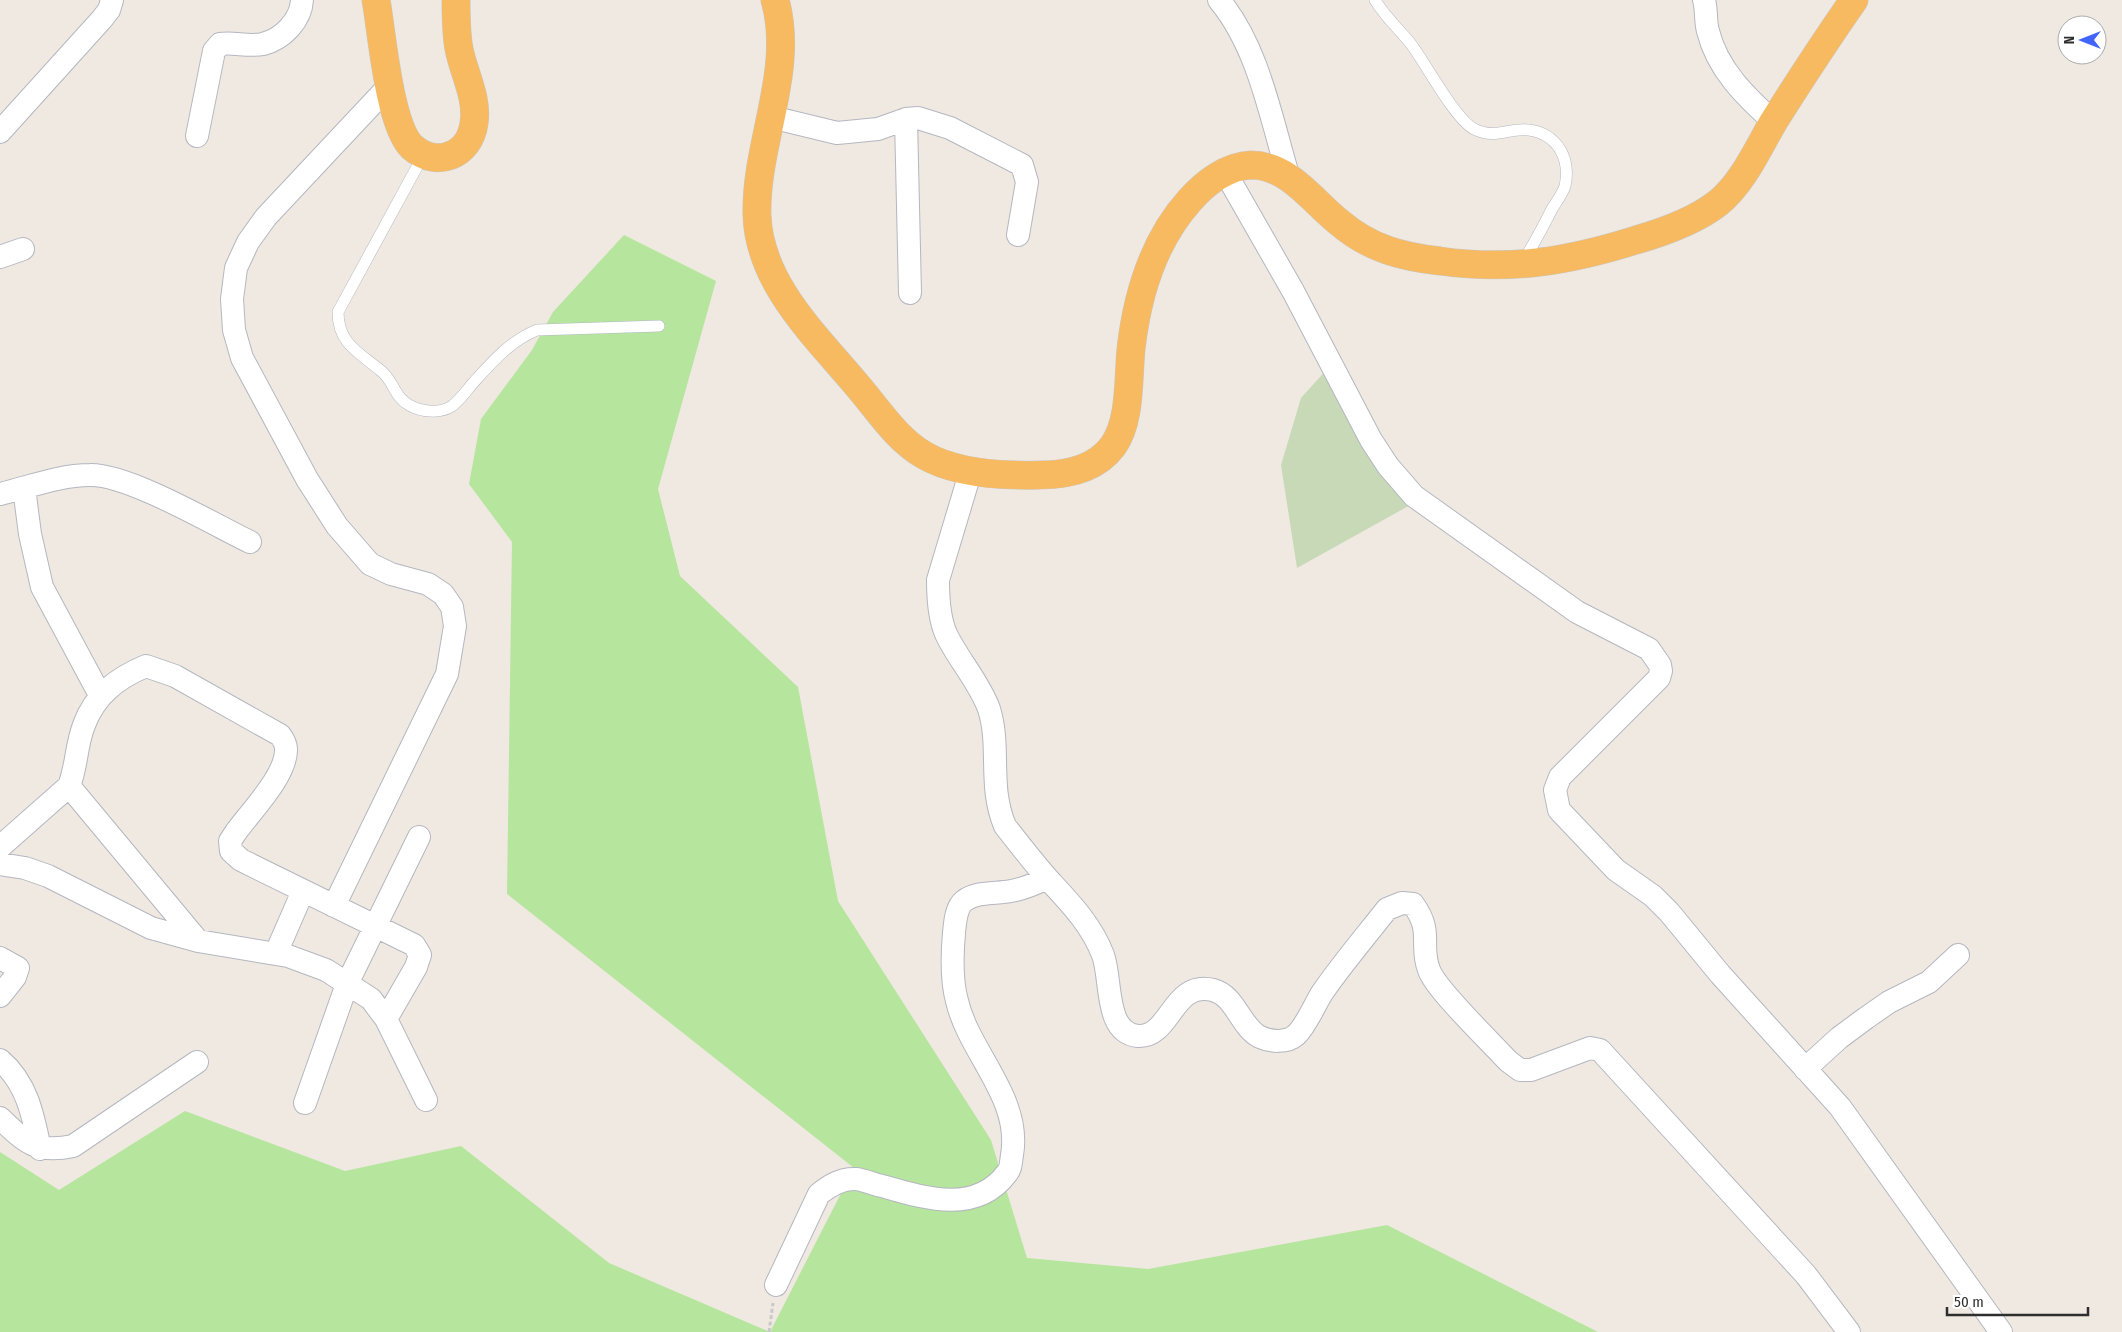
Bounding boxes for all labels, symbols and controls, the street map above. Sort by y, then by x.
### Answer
north arrow [2057,15,2107,65]
text: N [2061,36,2078,44]
scale bar [1947,1284,2088,1316]
text: 50 m [1954,1293,1984,1311]

